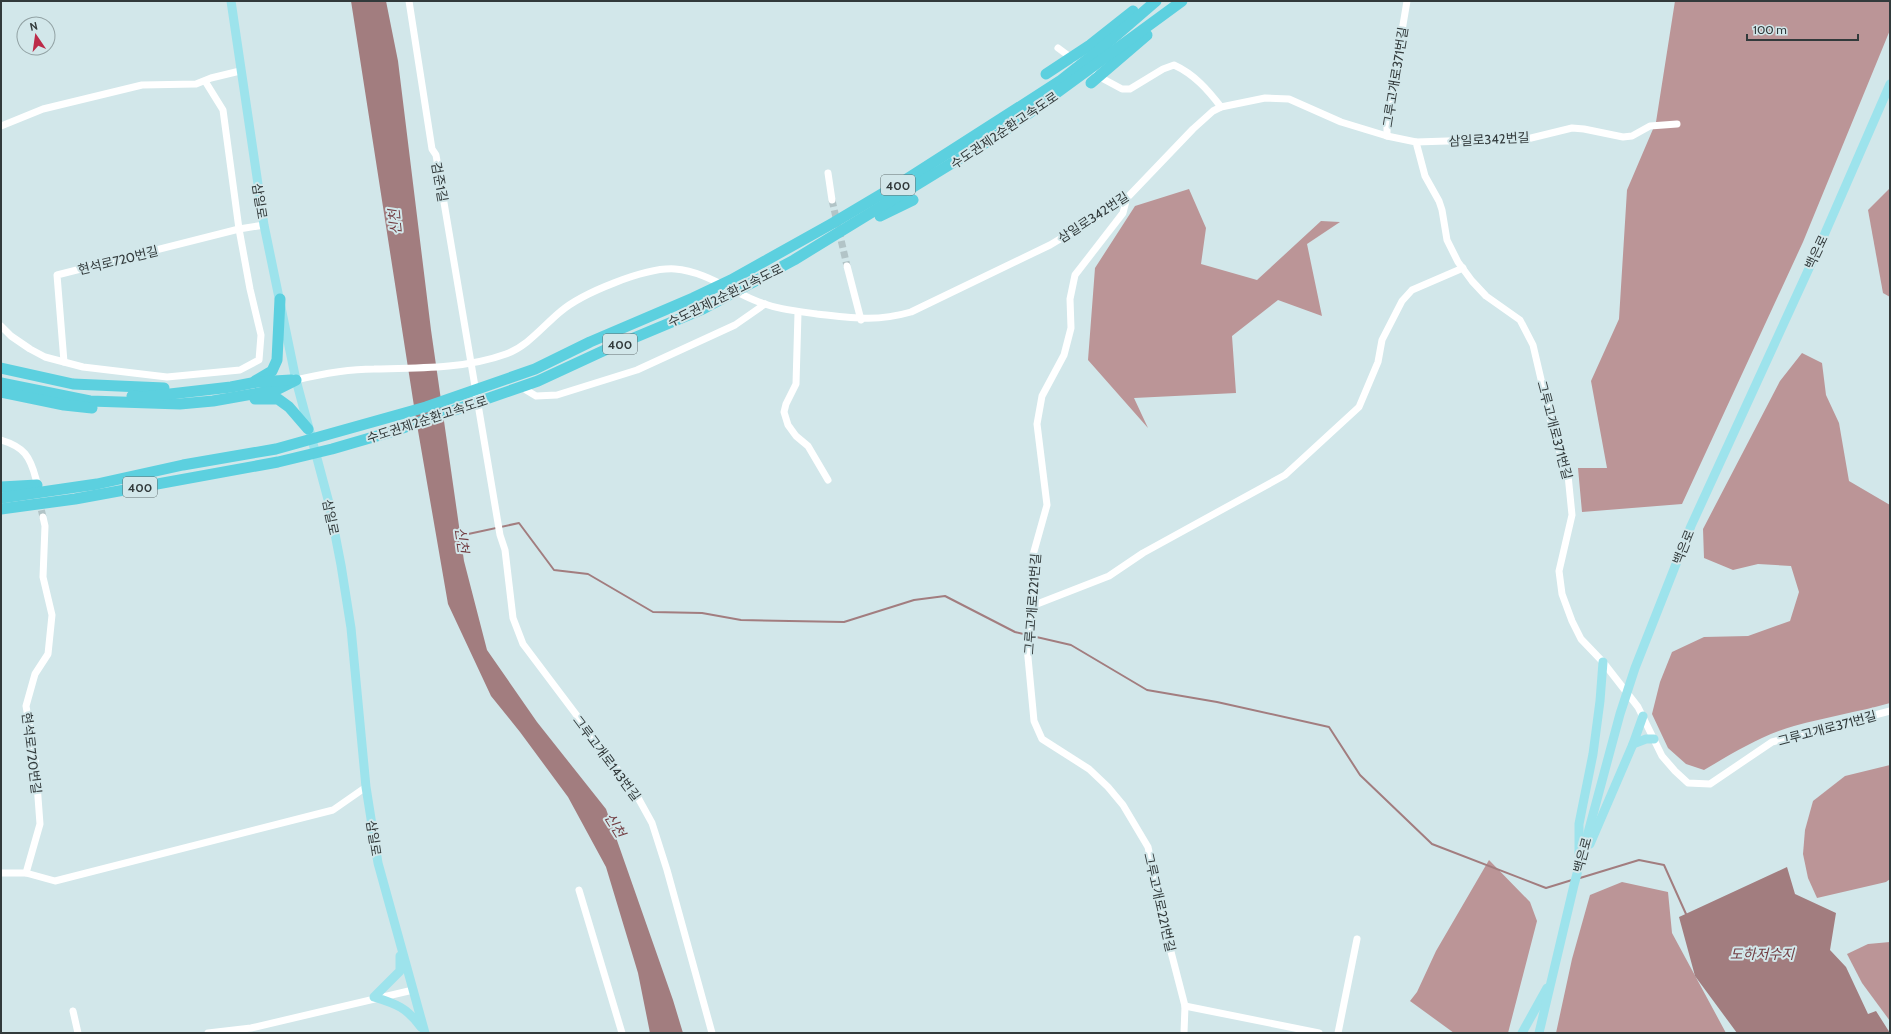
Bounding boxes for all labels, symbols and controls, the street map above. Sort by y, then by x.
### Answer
north arrow [16,16,56,56]
scale bar [1747,16,1858,42]
text: N [28,19,39,34]
text: 100 m [1753,22,1787,37]
street label: 그루고개로371번길 [1379,26,1411,128]
street label: 수도권제2순환고속도로 [947,88,1061,172]
street label: 삼일로342번길 [1448,129,1530,149]
street label: 검준1길 [429,161,451,203]
road number: 400 [881,175,915,195]
street label: 삼일로 [249,182,271,220]
street label: 삼일로342번길 [1055,188,1131,246]
water label: 신천 [385,207,405,236]
street label: 백은로 [1801,232,1831,272]
street label: 현석로720번길 [76,242,160,278]
street label: 수도권제2순환고속도로 [665,260,785,330]
road number: 400 [603,334,637,354]
street label: 그루고개로371번길 [1534,379,1576,481]
street label: 수도권제2순환고속도로 [364,392,490,446]
road number: 400 [123,477,157,497]
street label: 삼일로 [319,498,343,536]
water label: 신천 [451,526,473,555]
street label: 백은로 [1669,527,1697,567]
street label: 그루고개로221번길 [1020,553,1044,655]
street label: 그루고개로371번길 [1776,707,1878,749]
street label: 현석로720번길 [19,711,45,795]
street label: 그루고개로143번길 [570,712,644,804]
water label: 신천 [601,809,630,842]
street label: 삼일로 [363,819,385,857]
street label: 백은로 [1570,836,1594,874]
street label: 그루고개로221번길 [1141,851,1179,953]
water label: 도하저수지 [1730,945,1795,963]

